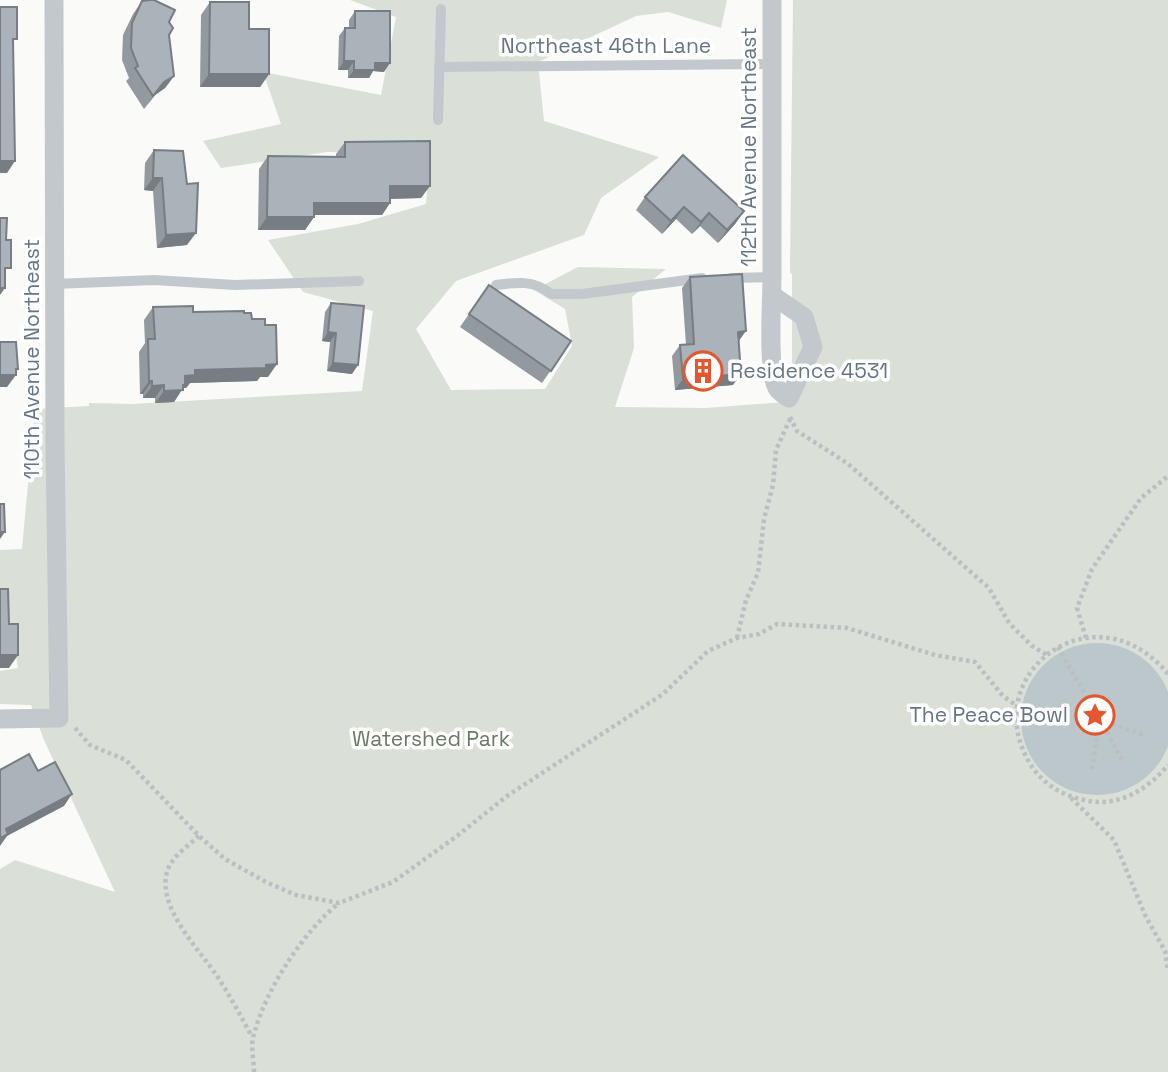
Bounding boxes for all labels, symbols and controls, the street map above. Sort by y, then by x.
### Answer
street label: 112th Avenue Northeast [735,27,762,267]
street label: Northeast 46th Lane [501,32,711,59]
street label: 110th Avenue Northeast [18,239,45,479]
building icon: Residence 4531 [682,350,724,392]
place label: Residence 4531 [730,357,888,384]
place icon: The Peace Bowl [1074,694,1116,736]
place label: The Peace Bowl [909,701,1068,728]
park label: Watershed Park [352,725,510,752]

